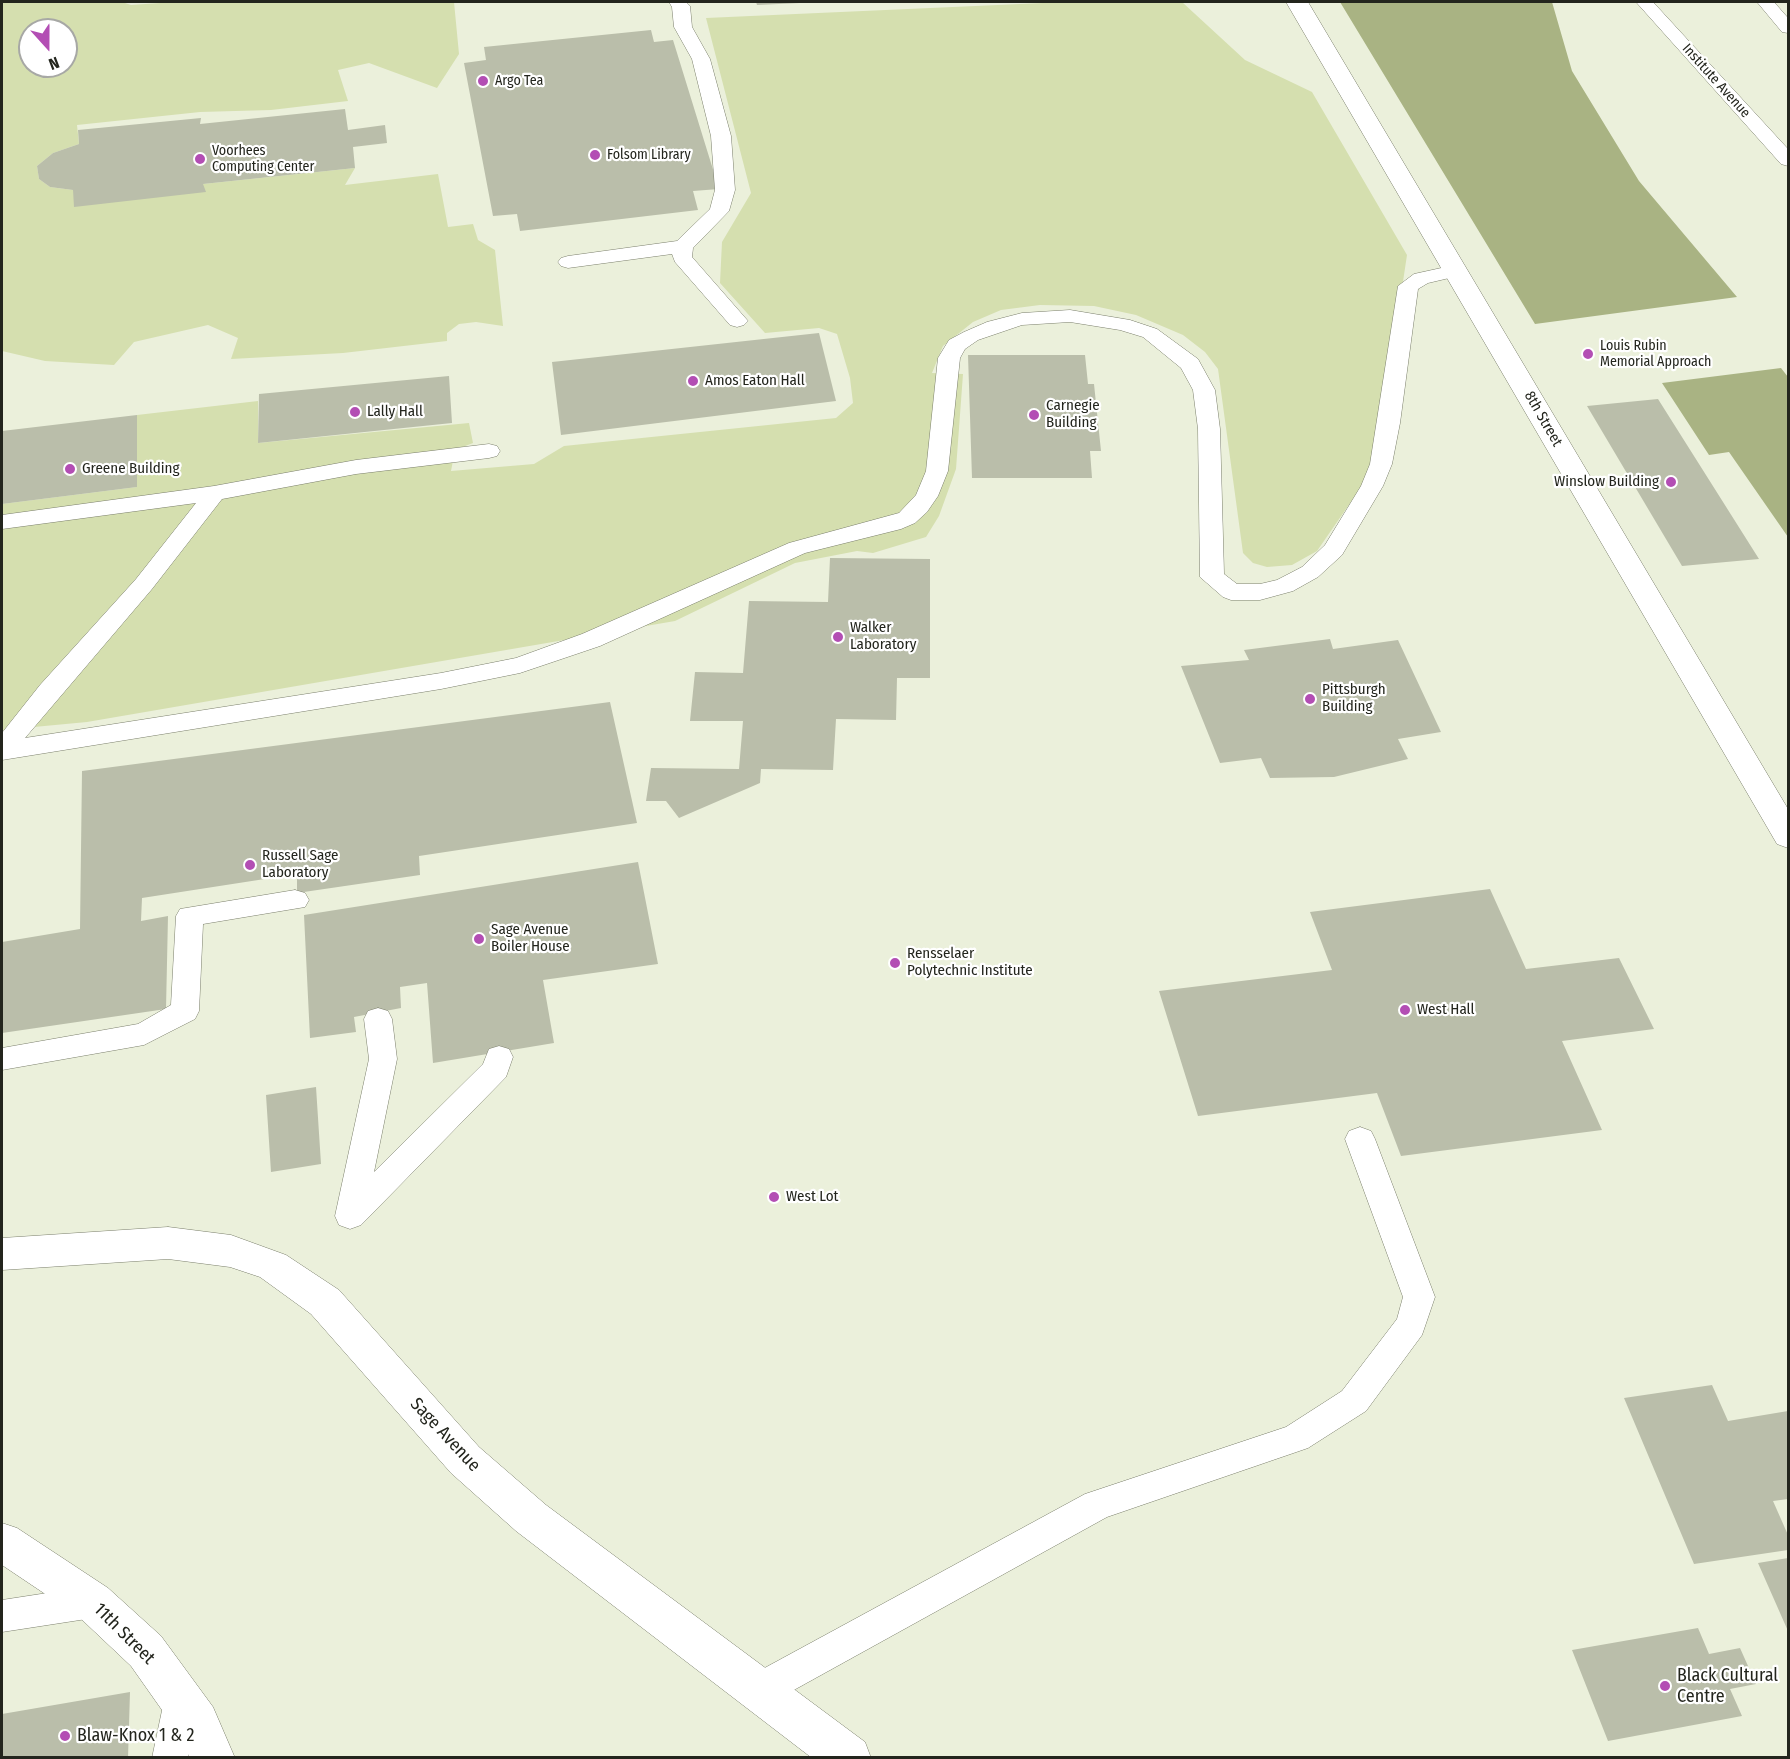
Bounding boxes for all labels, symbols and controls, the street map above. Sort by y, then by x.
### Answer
north arrow [18,18,78,78]
street label: Institute Avenue [1678,41,1754,121]
text: N [46,53,62,74]
place label: Argo Tea [495,73,543,89]
marker: Argo Tea [476,74,490,88]
place label: Voorhees Computing Center [212,143,314,176]
place label: Folsom Library [607,147,691,163]
marker: Folsom Library [588,148,602,162]
marker: Voorhees Computing Center [193,152,207,166]
place label: Louis Rubin Memorial Approach [1600,338,1711,370]
marker: Louis Rubin Memorial Approach [1581,347,1595,361]
place label: Amos Eaton Hall [705,372,805,390]
marker: Amos Eaton Hall [686,374,700,388]
street label: 8th Street [1520,388,1566,450]
place label: Carnegie Building [1046,397,1100,432]
place label: Lally Hall [367,403,423,421]
marker: Lally Hall [348,405,362,419]
marker: Carnegie Building [1027,408,1041,422]
place label: Greene Building [82,460,180,478]
marker: Greene Building [63,462,77,476]
place label: Winslow Building [1554,473,1659,491]
marker: Winslow Building [1664,475,1678,489]
place label: Walker Laboratory [850,619,916,654]
marker: Walker Laboratory [831,630,845,644]
place label: Pittsburgh Building [1322,681,1386,716]
marker: Pittsburgh Building [1303,692,1317,706]
place label: Russell Sage Laboratory [262,847,338,882]
marker: Russell Sage Laboratory [243,858,257,872]
place label: Sage Avenue Boiler House [491,921,570,956]
marker: Sage Avenue Boiler House [472,932,486,946]
place label: Rensselaer Polytechnic Institute [907,945,1033,980]
marker: Rensselaer Polytechnic Institute [888,956,902,970]
place label: West Hall [1417,1001,1475,1019]
marker: West Hall [1398,1003,1412,1017]
place label: West Lot [786,1188,838,1206]
marker: West Lot [767,1190,781,1204]
street label: Sage Avenue [405,1394,485,1476]
street label: 11th Street [89,1599,159,1669]
place label: Black Cultural Centre [1677,1665,1778,1708]
marker: Black Cultural Centre [1658,1679,1672,1693]
place label: Blaw-Knox 1 & 2 [77,1725,194,1747]
marker: Blaw-Knox 1 & 2 [58,1729,72,1743]

